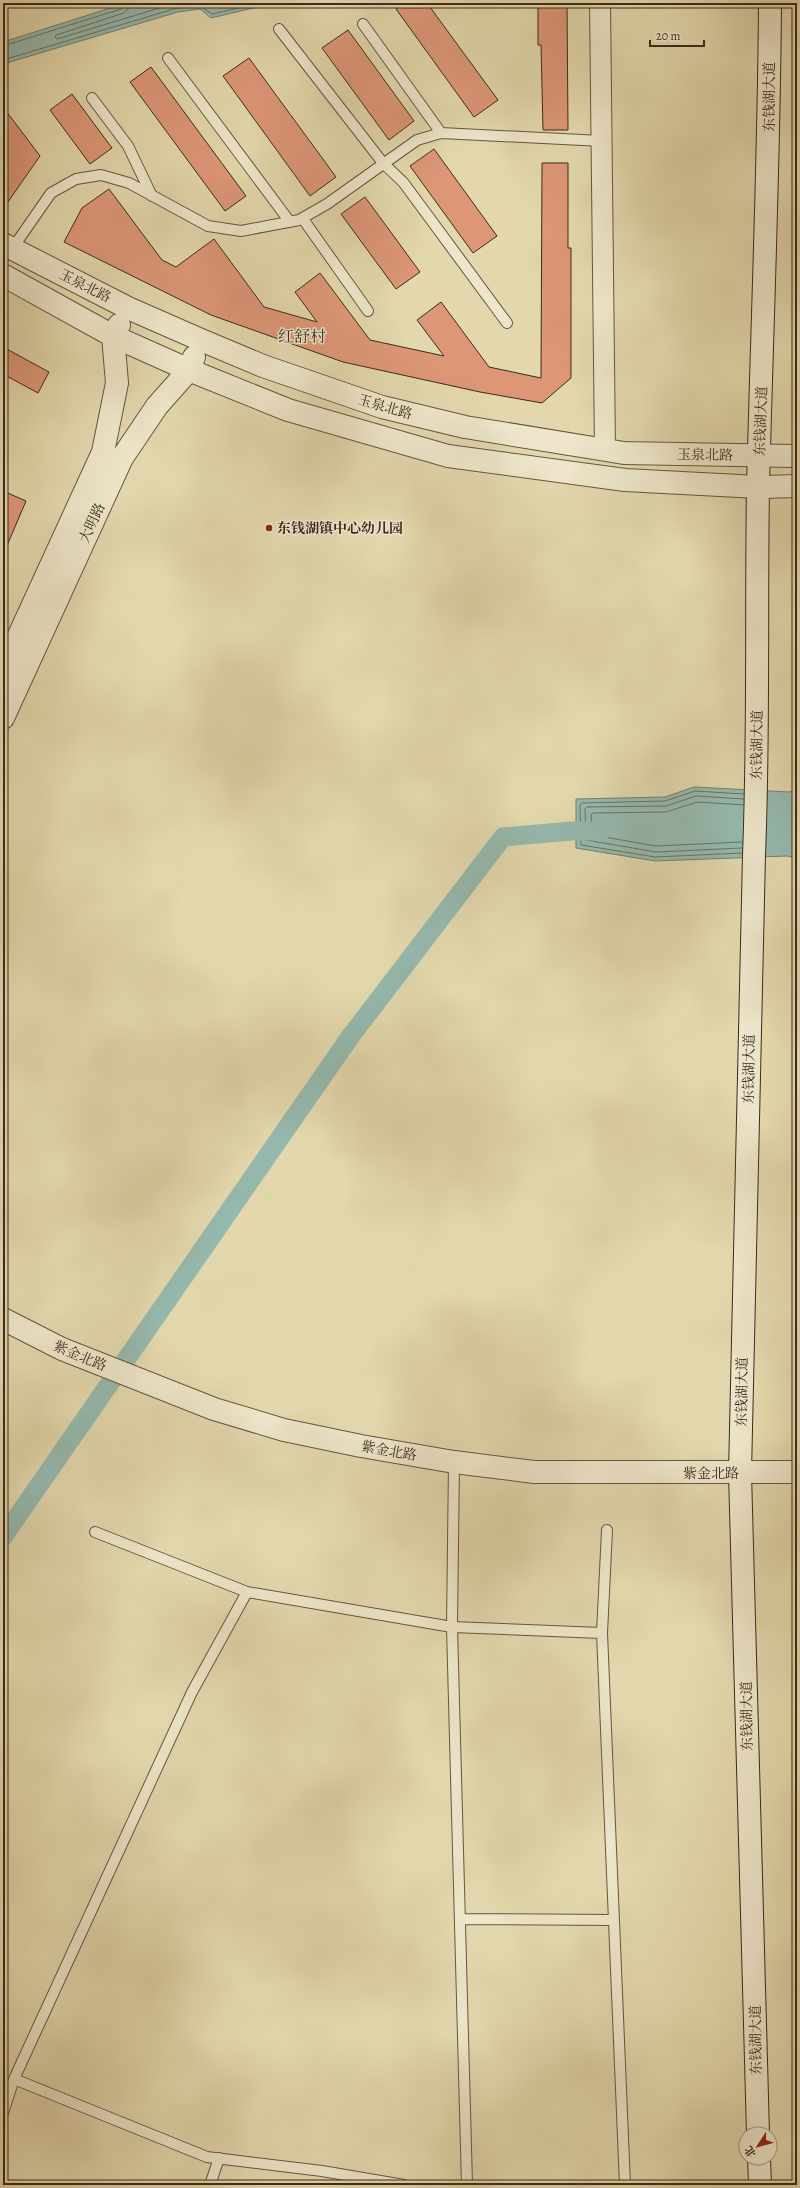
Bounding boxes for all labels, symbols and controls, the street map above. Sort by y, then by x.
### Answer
scale bar [650,22,704,48]
text: 20 m [656,28,680,44]
street label: 东钱湖大道 [760,62,779,132]
street label: 玉泉北路 [56,265,114,307]
district label: 红舒村 [278,326,326,348]
street label: 东钱湖大道 [750,386,772,456]
street label: 玉泉北路 [355,390,415,424]
street label: 玉泉北路 [677,445,733,465]
street label: 大明路 [75,500,109,546]
place label: 东钱湖镇中心幼儿园 [277,519,403,538]
marker: 东钱湖镇中心幼儿园 [264,523,274,533]
street label: 东钱湖大道 [747,710,767,780]
street label: 东钱湖大道 [739,1034,759,1104]
street label: 紫金北路 [51,1336,109,1376]
street label: 东钱湖大道 [732,1357,752,1427]
street label: 紫金北路 [360,1437,418,1465]
street label: 紫金北路 [683,1464,739,1483]
street label: 东钱湖大道 [737,1681,757,1751]
street label: 东钱湖大道 [746,2005,766,2075]
north arrow [738,2126,778,2166]
text: 北 [741,2143,760,2160]

